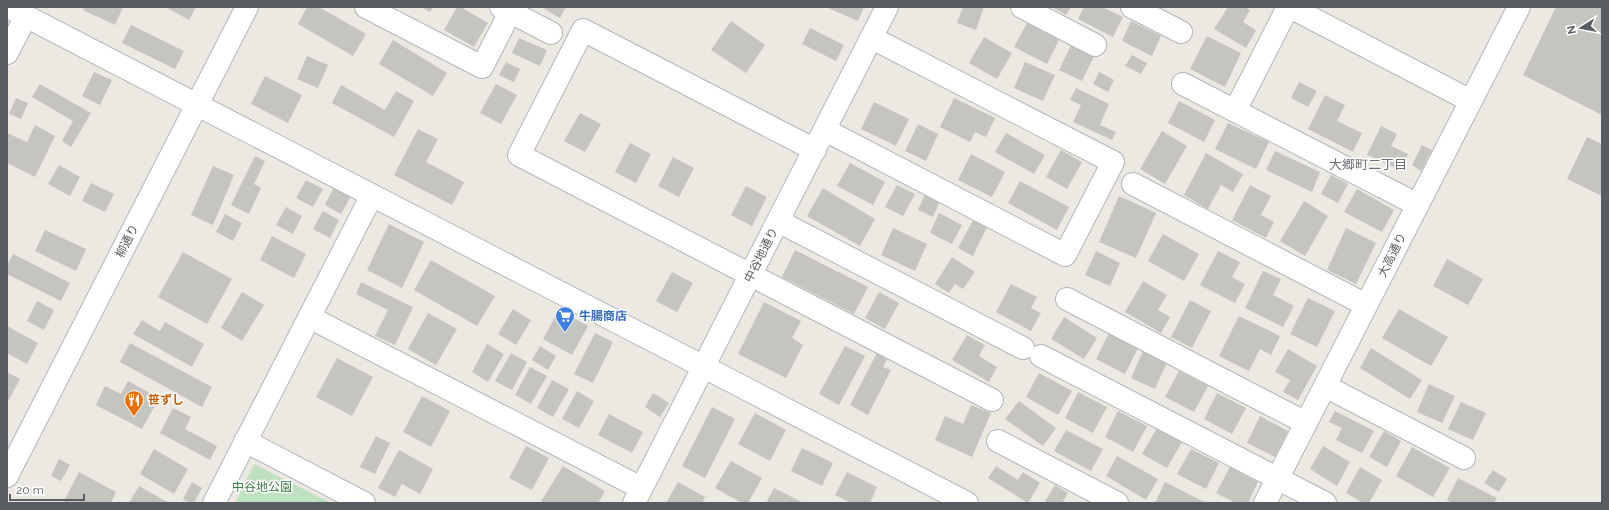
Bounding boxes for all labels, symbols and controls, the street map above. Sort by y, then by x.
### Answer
north arrow [1561,8,1601,48]
text: N [1564,24,1579,35]
district label: 大郷町二丁目 [1329,157,1407,172]
street label: 柳通り [113,222,141,260]
street label: 中谷地通り [741,225,781,285]
street label: 大高通り [1375,230,1409,280]
supermarket icon: 牛腸商店 [554,305,576,333]
place label: 牛腸商店 [579,309,627,323]
restaurant icon: 笹ずし [123,389,145,417]
place label: 笹ずし [148,393,184,407]
scale bar [10,476,84,502]
park label: 中谷地公園 [232,480,292,494]
text: 20 m [16,483,44,497]

